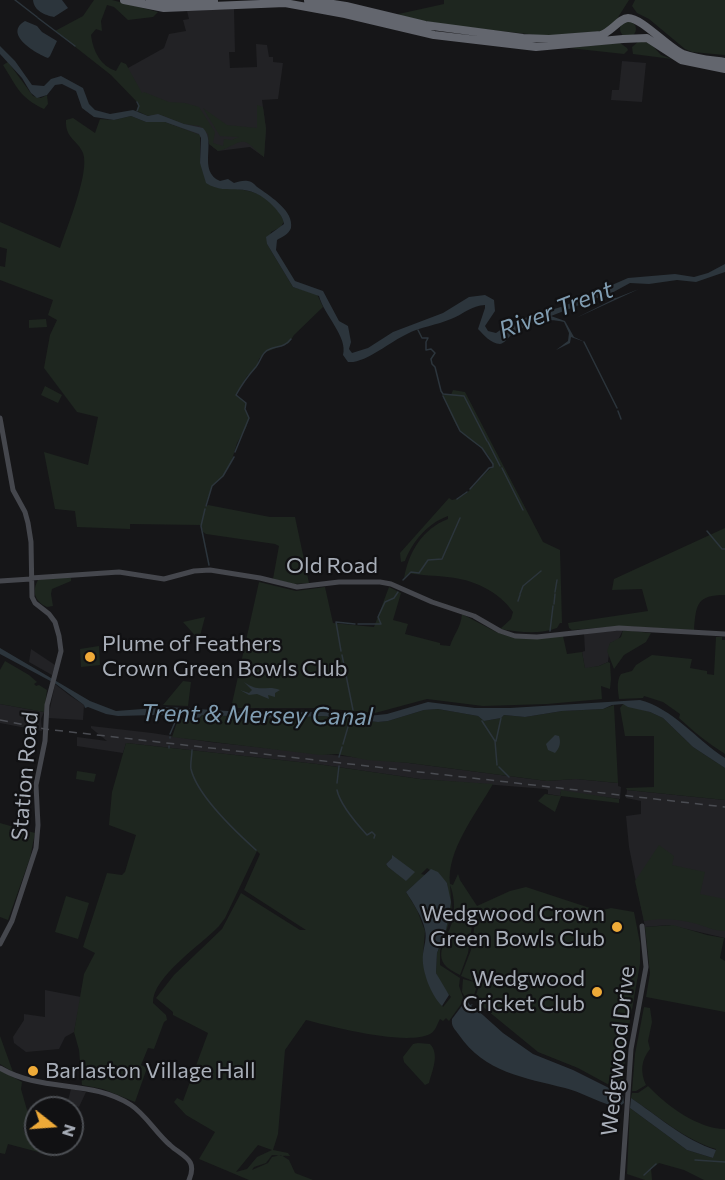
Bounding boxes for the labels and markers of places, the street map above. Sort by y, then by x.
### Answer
place label: Plume of Feathers Crown Green Bowls Club [102,631,348,682]
marker: Plume of Feathers Crown Green Bowls Club [83,650,97,664]
place label: Wedgwood Crown Green Bowls Club [421,901,605,952]
marker: Wedgwood Crown Green Bowls Club [610,920,624,934]
place label: Wedgwood Cricket Club [463,966,585,1017]
marker: Wedgwood Cricket Club [590,985,604,999]
place label: Barlaston Village Hall [45,1058,255,1084]
marker: Barlaston Village Hall [26,1064,40,1078]

